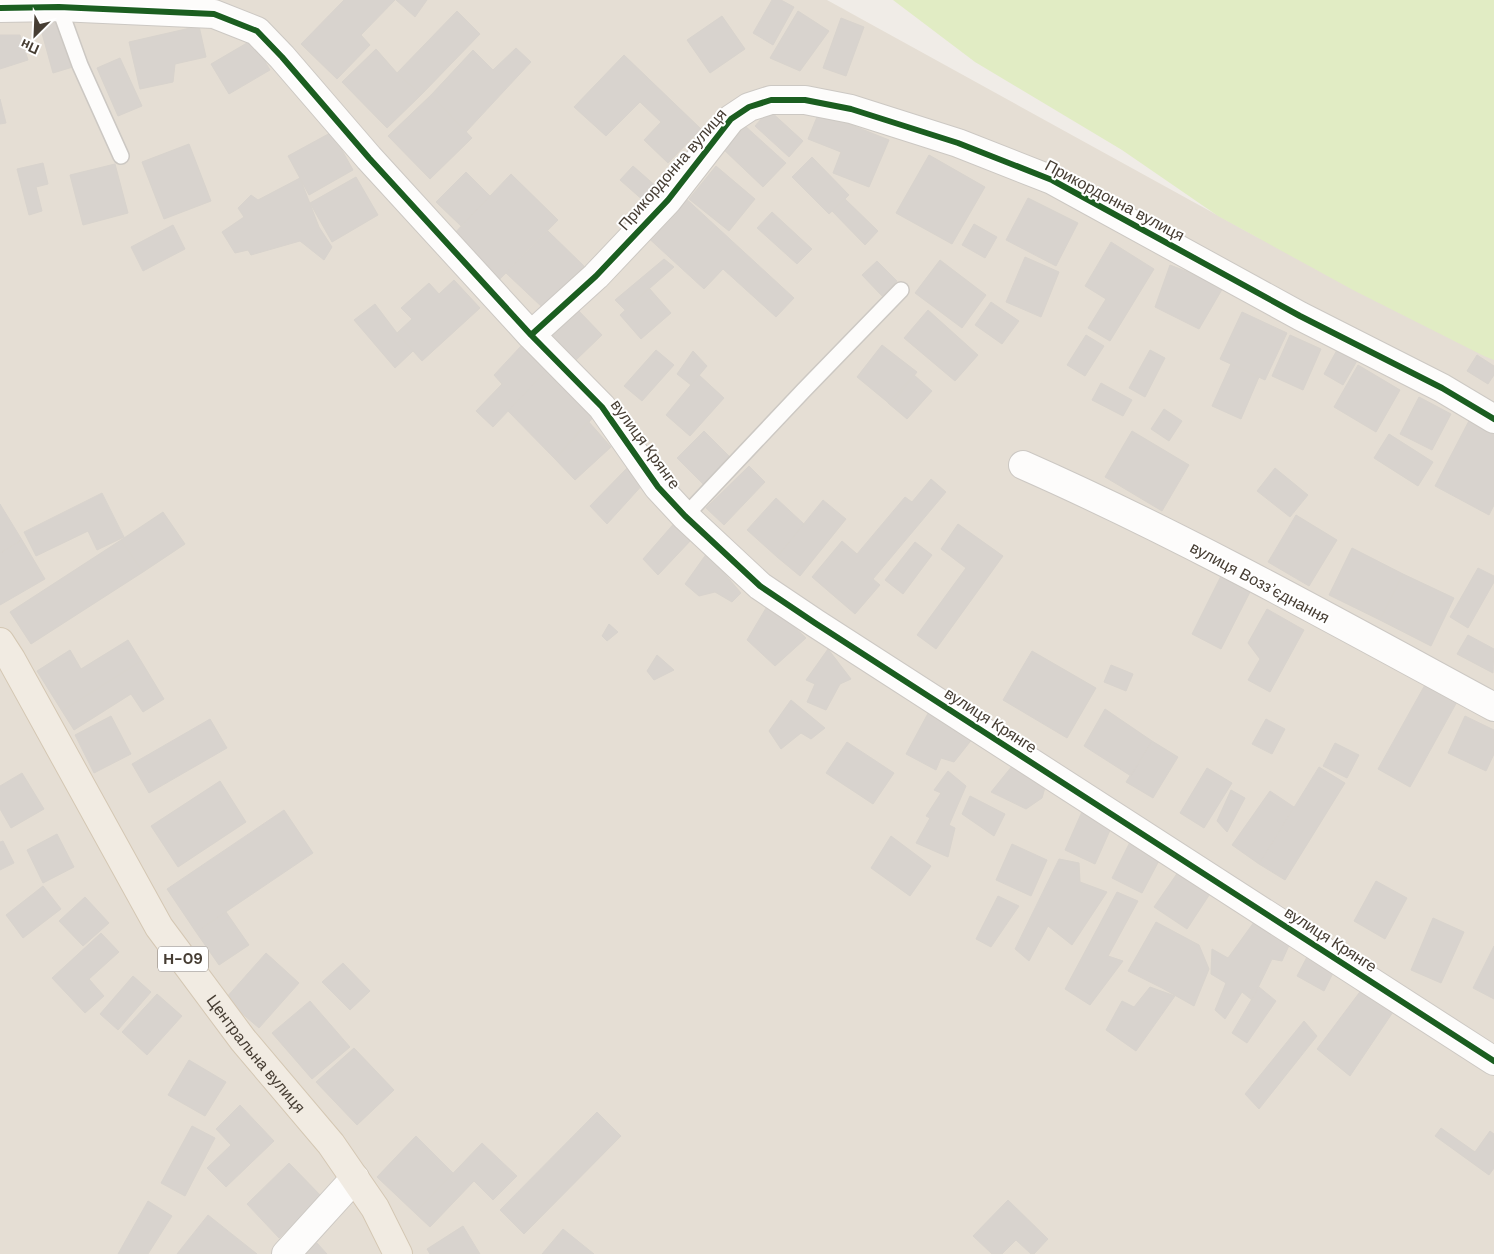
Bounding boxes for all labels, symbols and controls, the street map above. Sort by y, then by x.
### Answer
north arrow [10,10,60,60]
text: Пн [18,35,42,59]
street label: Прикордонна вулиця [614,104,731,235]
street label: Прикордонна вулиця [1041,155,1188,246]
street label: вулиця Крянге [606,395,685,493]
street label: вулиця Воззʼєднання [1186,537,1333,628]
street label: вулиця Крянге [941,683,1041,758]
street label: вулиця Крянге [1281,902,1381,977]
road number: Н-09 [158,946,208,972]
street label: Центральна вулиця [202,990,310,1117]

